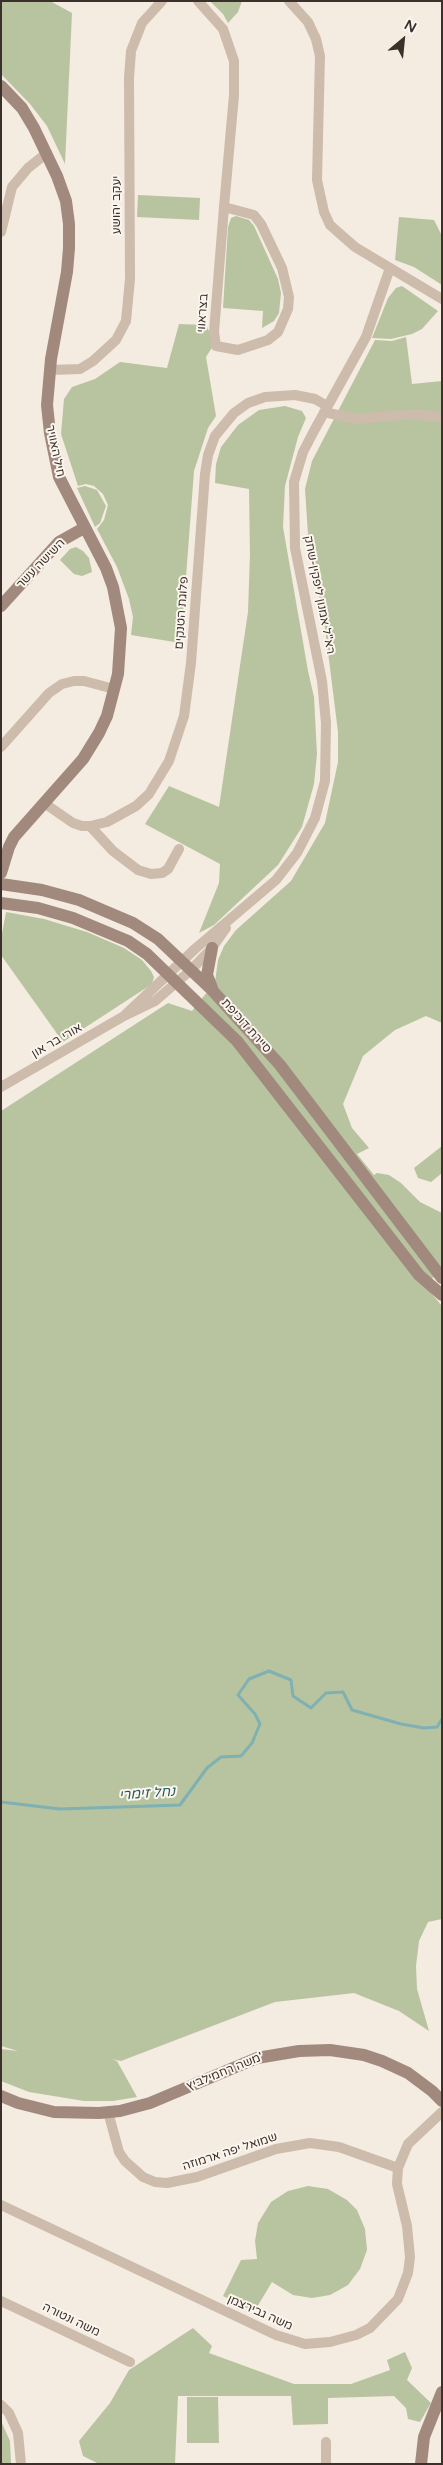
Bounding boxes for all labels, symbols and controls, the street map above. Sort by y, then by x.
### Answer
north arrow [378,15,428,65]
text: N [401,16,419,36]
street label: יעקב יהושע [110,176,124,234]
street label: בצראווי [194,293,212,333]
street label: חיל האוויר [42,424,68,478]
street label: רא"ל אמנון ליפקין-שחק [300,535,338,655]
street label: השישה עשר [14,536,68,592]
street label: פלוגת הטנקים [172,576,192,650]
street label: סיירת דוכיפת [218,996,274,1056]
street label: אורי בר און [29,1021,85,1061]
water label: נחל זימרי [118,1784,176,1804]
street label: משה רחמילביץ' [185,2050,265,2094]
street label: שמואל יפה ארמוזה [181,2130,279,2174]
street label: משה גבירצמן [225,2292,295,2334]
street label: משה ונטורה [40,2300,102,2340]

